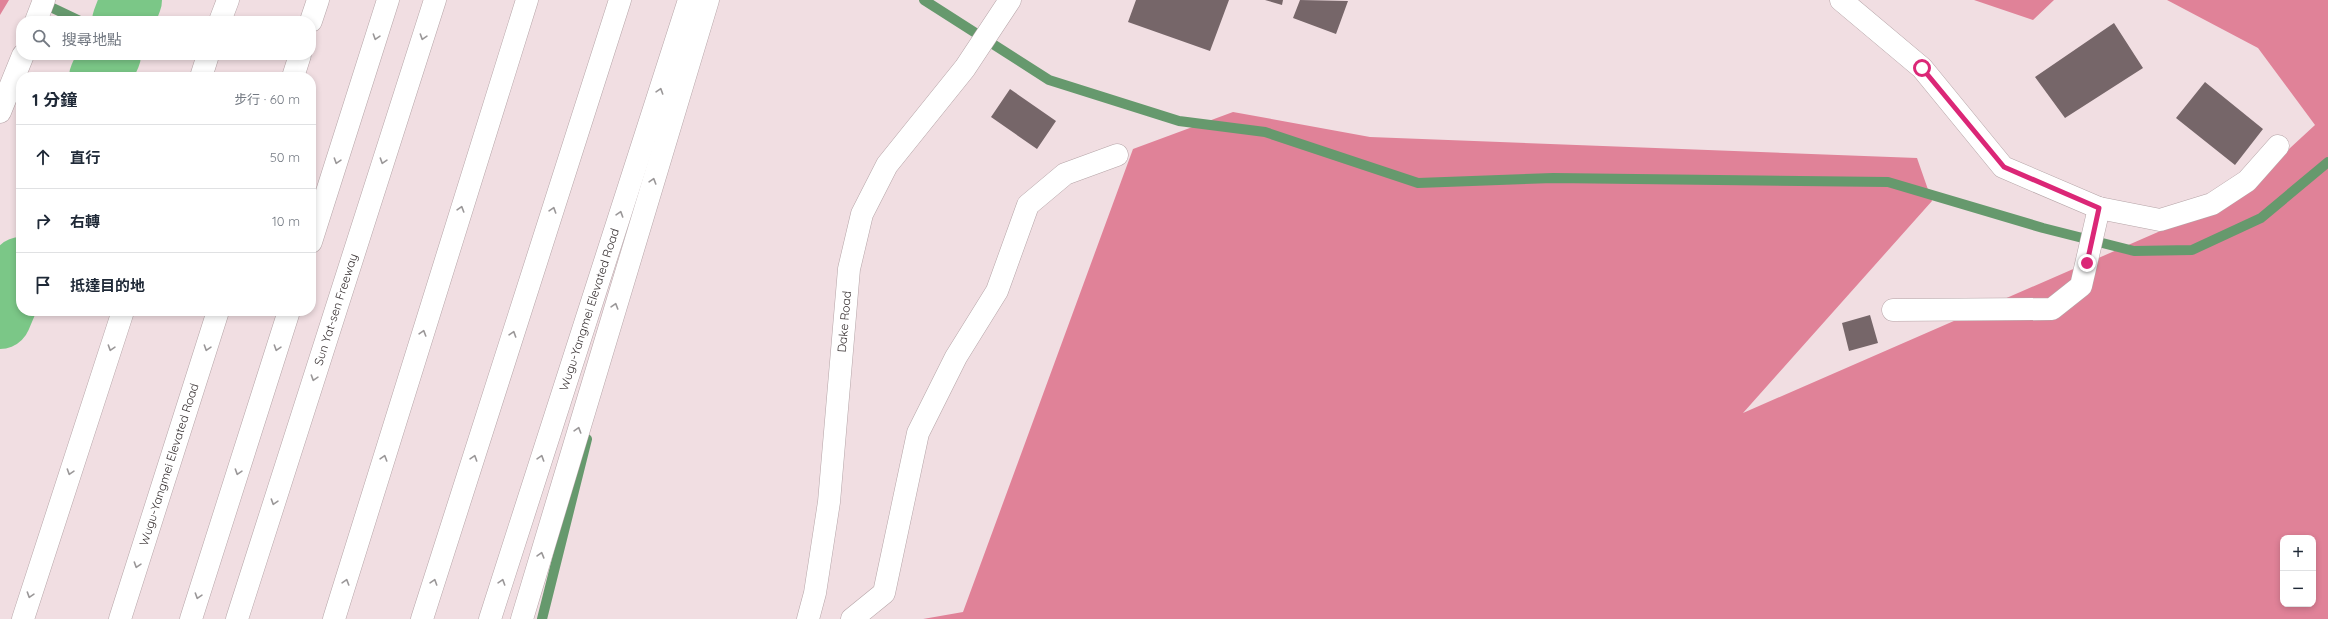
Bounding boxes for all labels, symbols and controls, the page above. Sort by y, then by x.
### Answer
search box [16,16,316,60]
icon: search [30,27,52,49]
text: 搜尋地點 [62,30,122,49]
one-way arrow [372,33,381,40]
one-way arrow [419,33,428,40]
route start [1913,59,1931,77]
one-way arrow [655,87,663,94]
text: 1 分鐘 [32,89,77,110]
text: 步行 · 60 m [234,91,300,107]
icon: ahead [32,146,54,168]
text: 直行 [70,148,100,167]
text: 50 m [270,149,300,165]
one-way arrow [333,157,342,164]
one-way arrow [379,157,388,164]
one-way arrow [648,178,657,185]
one-way arrow [457,206,465,213]
one-way arrow [548,207,557,214]
icon: right [32,210,54,232]
one-way arrow [615,211,624,218]
text: 右轉 [70,212,100,231]
text: 10 m [272,213,300,229]
street label: Wugu-Yangmei Elevated Road [556,226,622,393]
street label: Sun Yat-sen Freeway [311,251,360,367]
route end [2078,254,2096,272]
icon: arrive [32,274,54,296]
text: 抵達目的地 [70,276,145,295]
street label: Dake Road [834,290,854,353]
one-way arrow [611,302,619,309]
one-way arrow [418,330,427,337]
one-way arrow [509,331,517,338]
one-way arrow [107,344,116,351]
one-way arrow [203,344,211,351]
one-way arrow [273,344,282,351]
one-way arrow [310,374,318,381]
street label: Wugu-Yangmei Elevated Road [136,381,202,548]
one-way arrow [573,427,582,434]
one-way arrow [379,454,388,461]
one-way arrow [469,455,478,462]
one-way arrow [537,455,545,462]
one-way arrow [66,468,75,475]
one-way arrow [234,468,243,475]
one-way arrow [270,498,279,505]
map controls [2280,535,2316,607]
button: + [2280,535,2316,571]
one-way arrow [536,551,545,558]
one-way arrow [133,562,142,569]
button: − [2280,571,2316,607]
one-way arrow [341,578,350,585]
one-way arrow [429,579,438,586]
one-way arrow [497,579,505,586]
one-way arrow [26,592,35,599]
one-way arrow [194,592,203,599]

